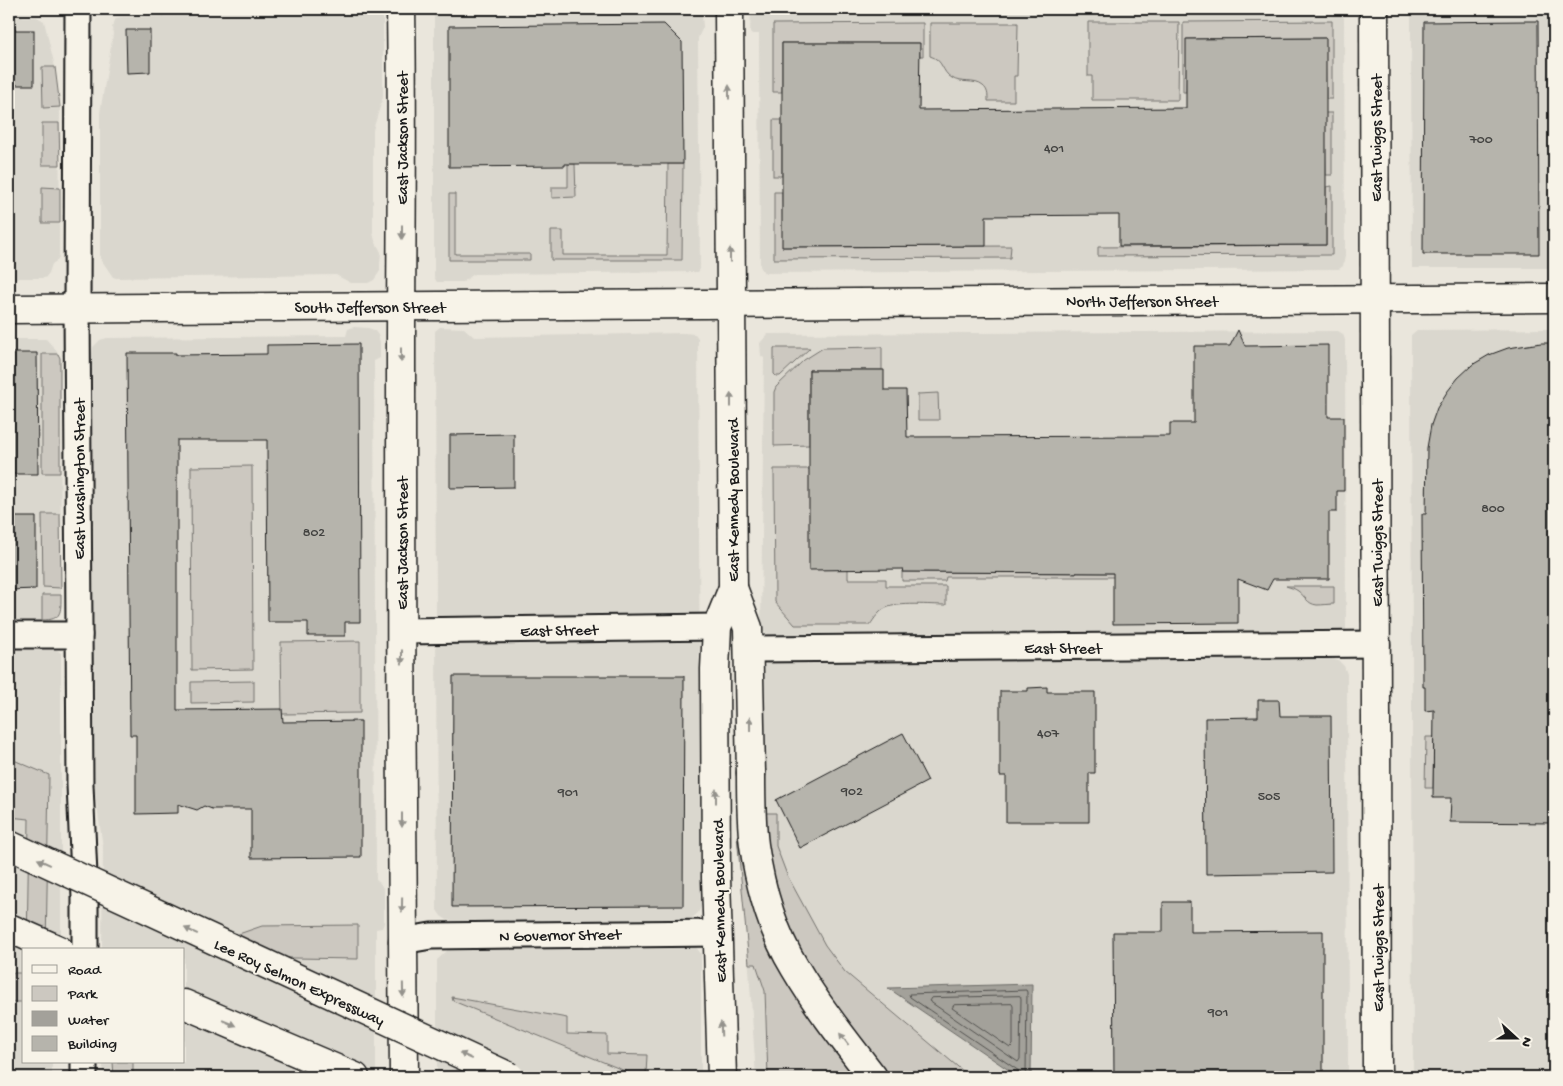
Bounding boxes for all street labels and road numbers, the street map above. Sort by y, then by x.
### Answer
street label: East Jackson Street [395,70,414,205]
street label: East Twiggs Street [1369,73,1388,202]
street label: North Jefferson Street [1066,294,1219,313]
street label: South Jefferson Street [295,300,447,319]
street label: East Washington Street [72,397,91,560]
street label: East Kennedy Boulevard [726,417,745,582]
street label: East Jackson Street [395,475,414,610]
street label: East Twiggs Street [1370,478,1389,607]
street label: East Street [520,622,600,643]
street label: East Street [1024,641,1103,660]
street label: East Kennedy Boulevard [711,817,732,983]
street label: East Twiggs Street [1371,883,1390,1012]
street label: N Governor Street [499,927,622,948]
street label: Lee Roy Selmon Expressway [210,936,387,1032]

